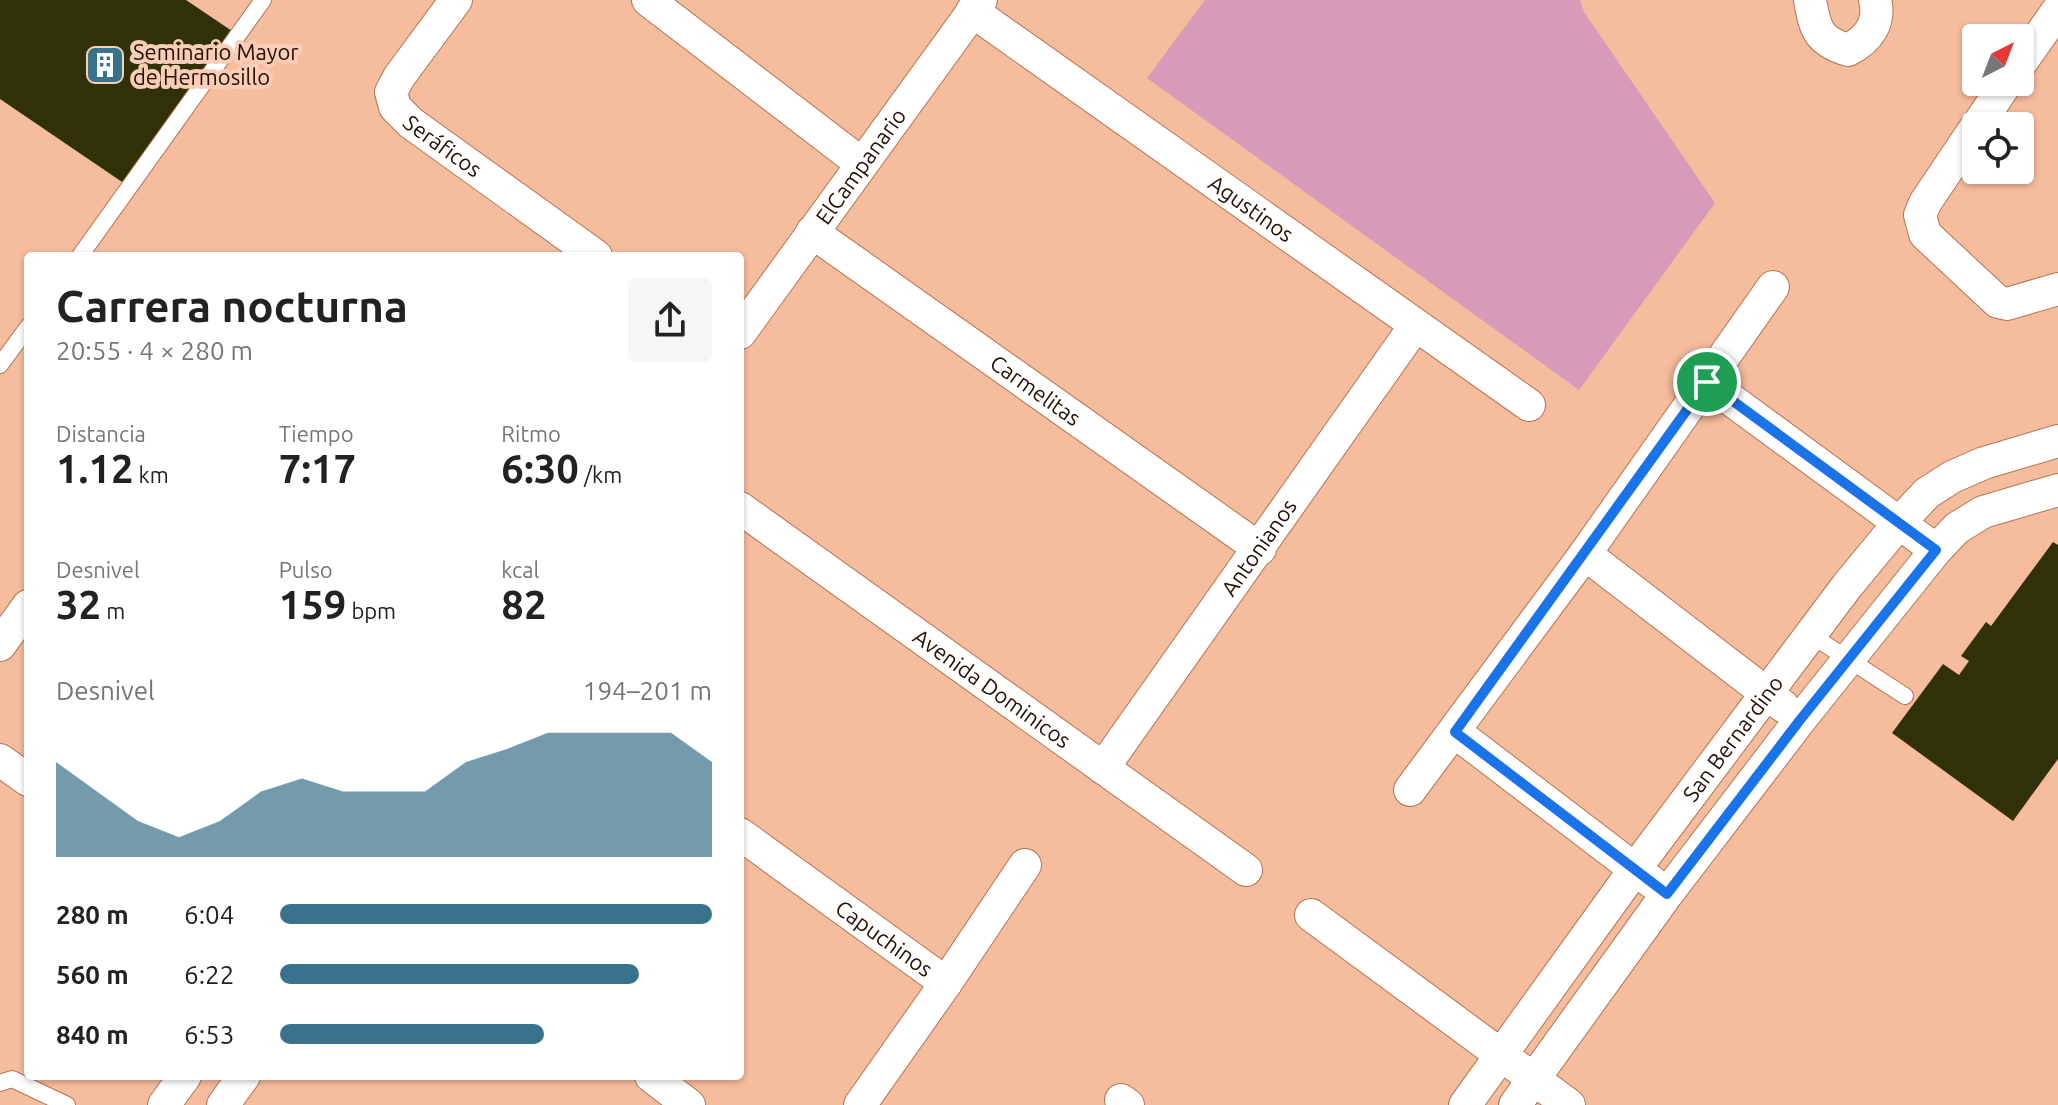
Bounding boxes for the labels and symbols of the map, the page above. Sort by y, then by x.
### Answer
north arrow [1962,24,2034,96]
place label: Seminario Mayor de Hermosillo [133,39,299,89]
building icon: Seminario Mayor de Hermosillo [84,44,126,86]
street label: ElCampanario [810,103,911,228]
street label: Seráficos [398,110,487,182]
street label: Agustinos [1204,170,1299,247]
pin [1673,348,1741,416]
street label: Carmelitas [986,349,1086,430]
street label: Antonianos [1216,494,1301,600]
street label: Avenida Dominicos [909,623,1076,753]
street label: San Bernardino [1677,670,1788,806]
street label: Capuchinos [831,895,938,981]

